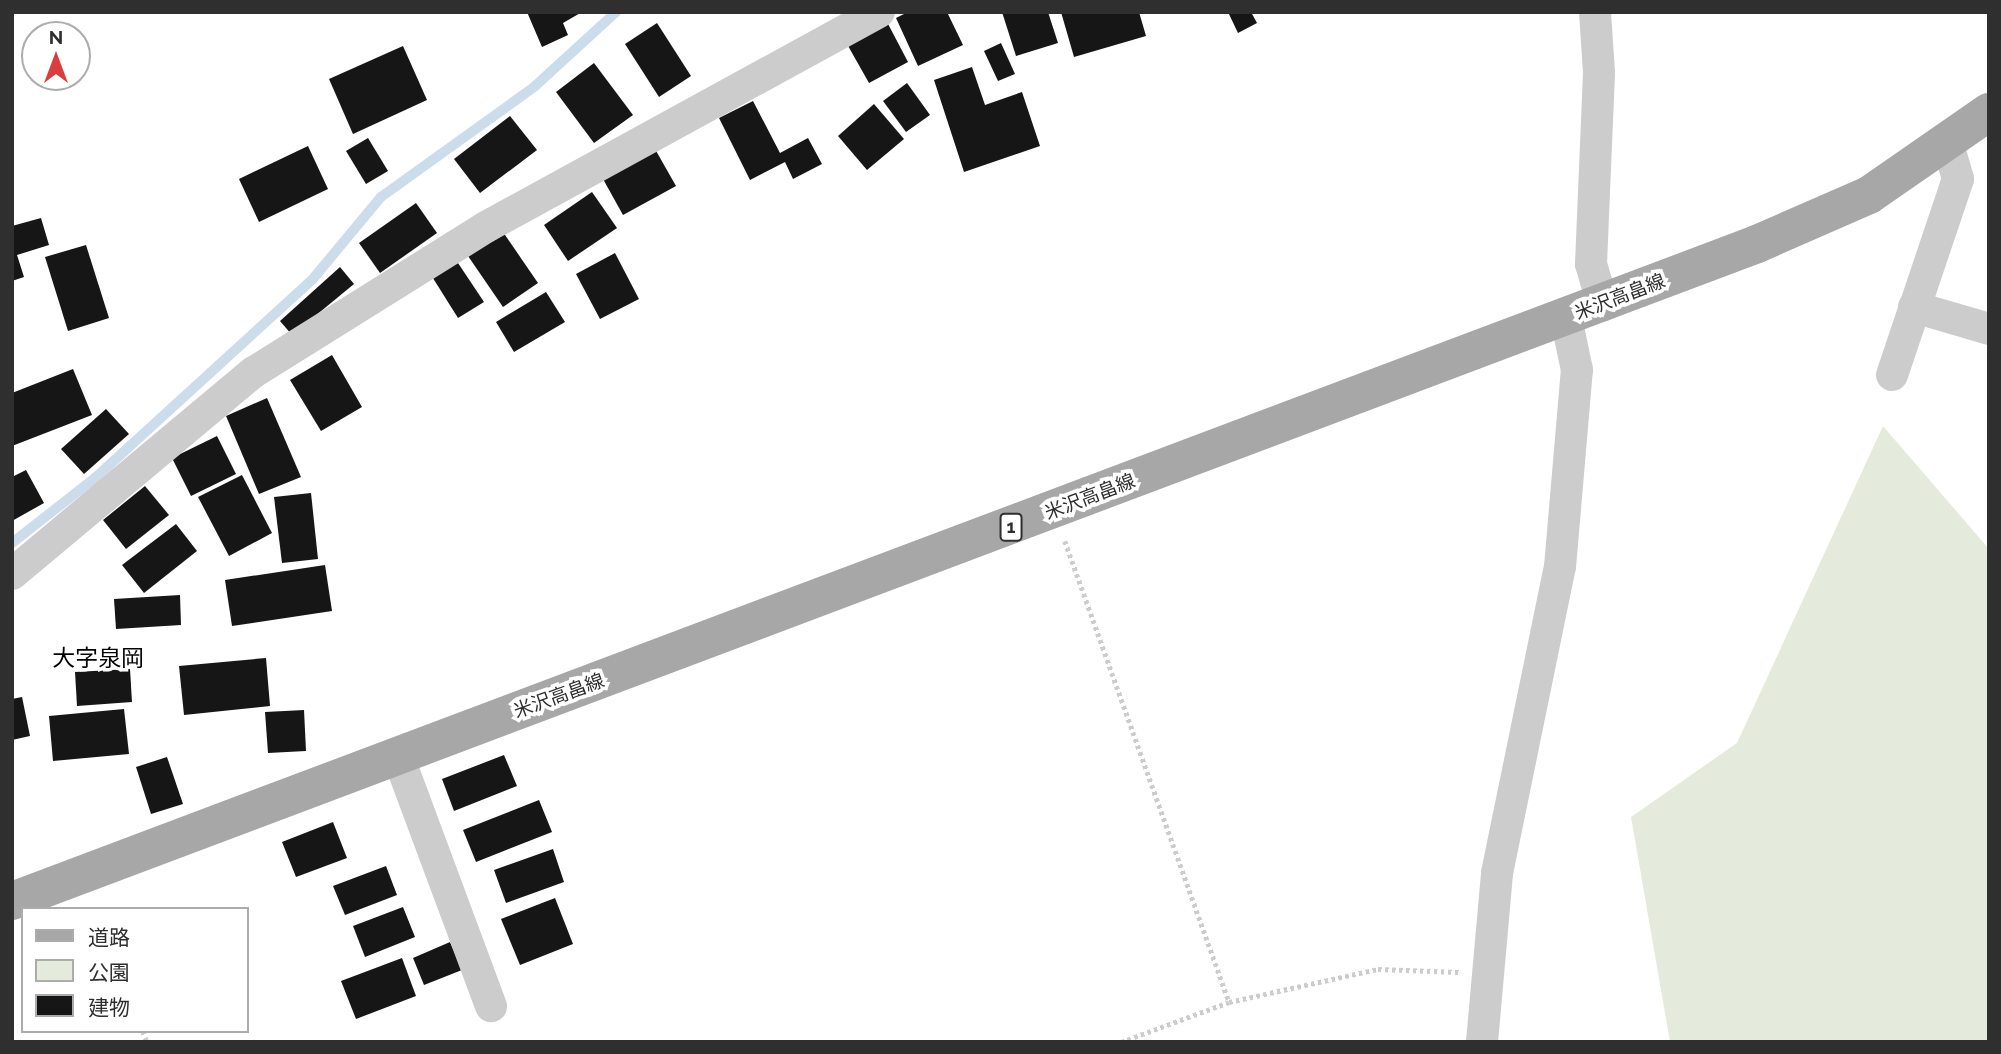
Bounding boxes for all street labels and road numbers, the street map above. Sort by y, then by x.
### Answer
street label: 米沢高畠線 [1572,269,1668,325]
street label: 米沢高畠線 [1042,469,1138,525]
road number: 1 [999,512,1023,542]
street label: 米沢高畠線 [510,669,608,723]

